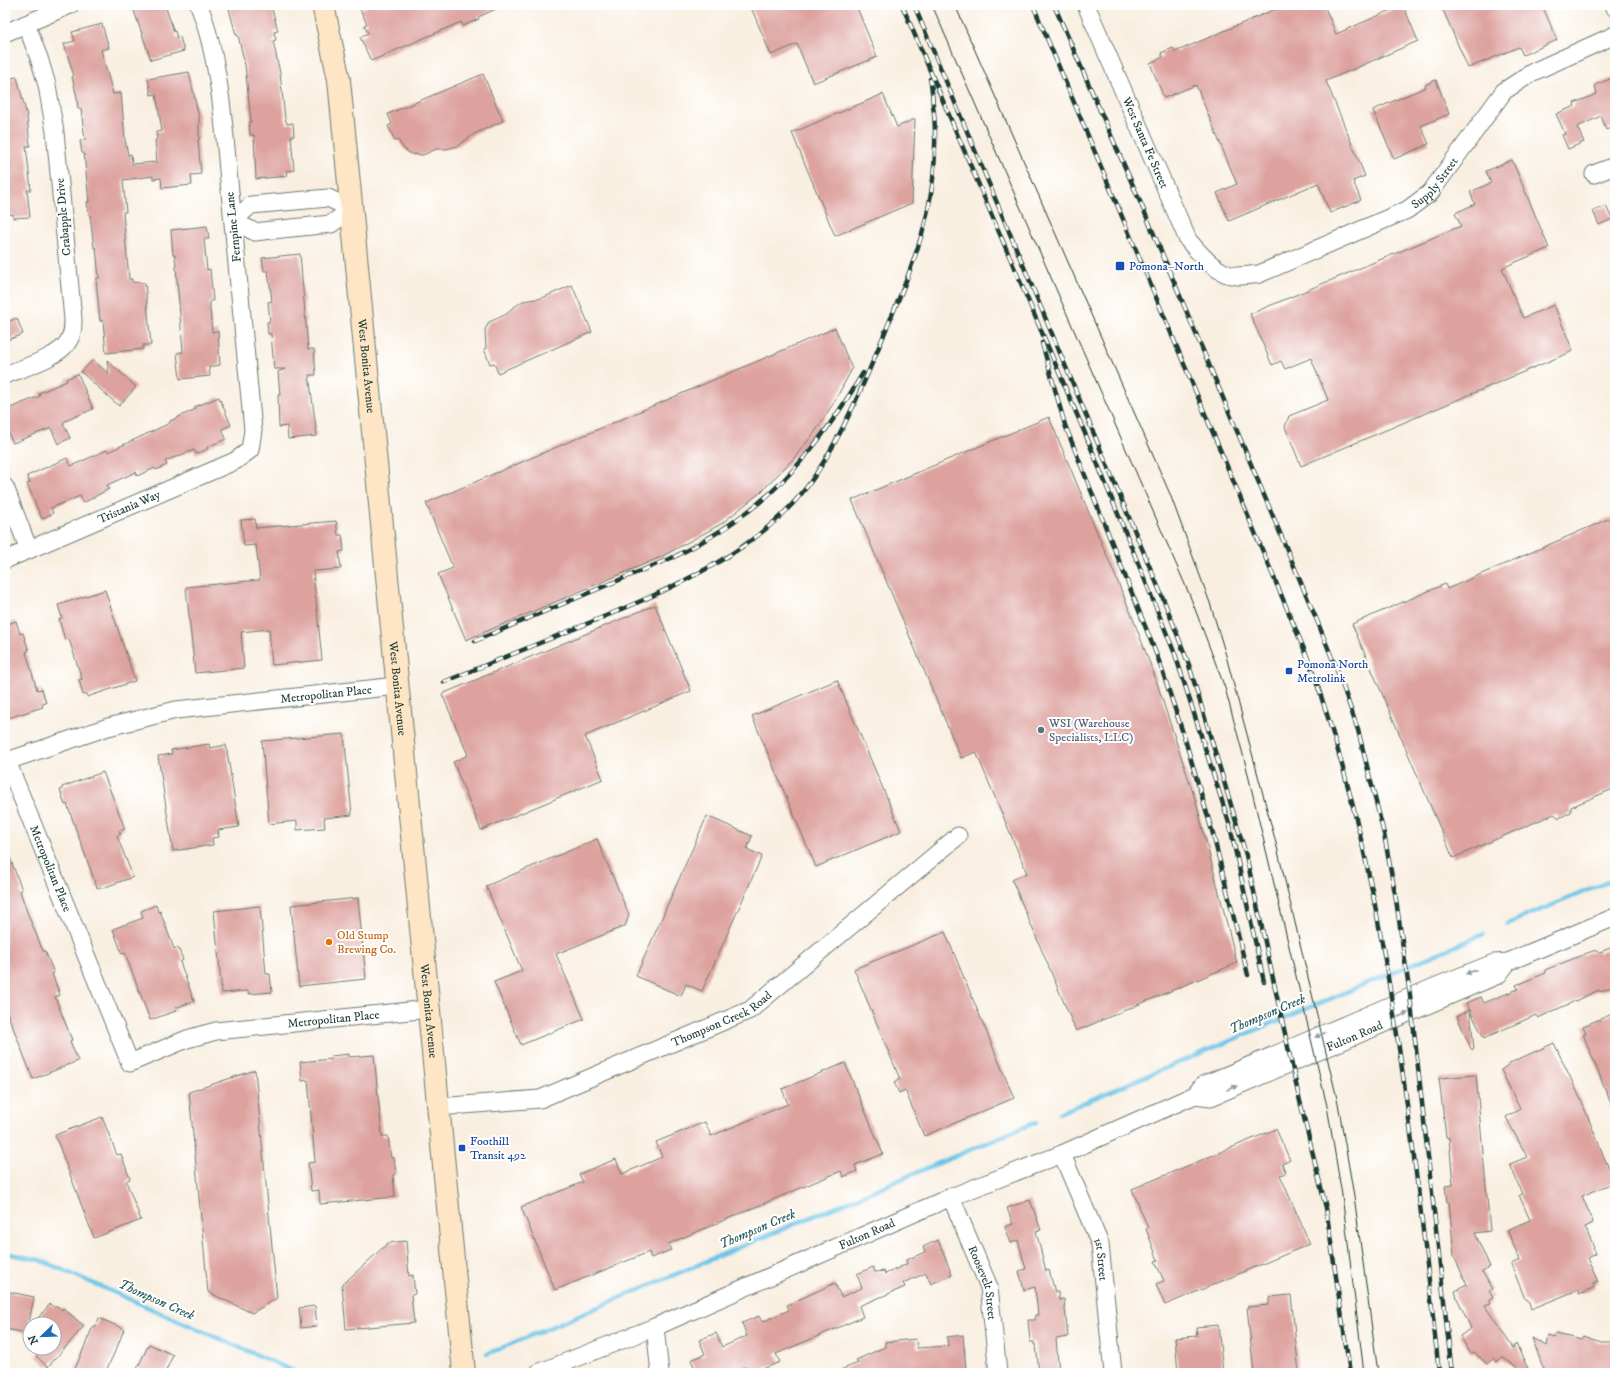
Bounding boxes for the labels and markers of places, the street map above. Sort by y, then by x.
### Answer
place label: Pomona–North [1129,259,1205,274]
marker: Pomona–North [1114,260,1126,272]
place label: Pomona North Metrolink [1297,657,1369,686]
marker: Pomona North Metrolink [1284,666,1294,676]
place label: WSI (Warehouse Specialists, LLC) [1048,716,1133,745]
marker: WSI (Warehouse Specialists, LLC) [1036,725,1046,735]
place label: Old Stump Brewing Co. [337,928,396,957]
marker: Old Stump Brewing Co. [324,937,334,947]
place label: Foothill Transit 492 [470,1134,526,1163]
marker: Foothill Transit 492 [457,1143,467,1153]

